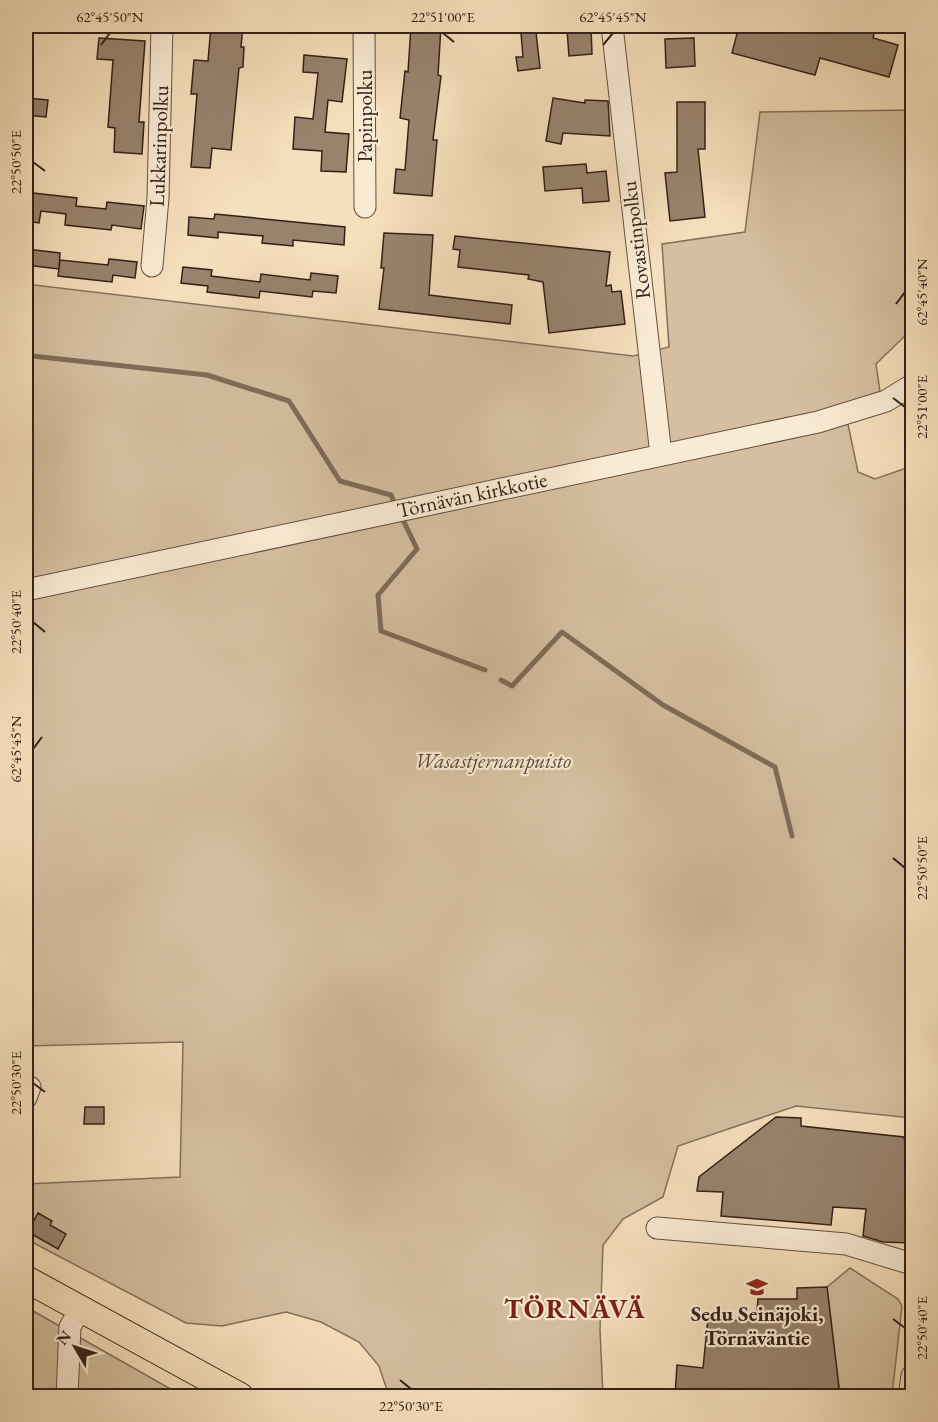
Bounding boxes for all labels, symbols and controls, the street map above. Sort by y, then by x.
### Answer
text: 62°45'50"N [76,7,144,26]
text: 22°51'00"E [411,7,476,26]
text: 62°45'45"N [579,7,647,26]
street label: Papinpolku [351,70,378,163]
street label: Lukkarinpolku [143,85,174,207]
text: 22°50'50"E [6,129,25,194]
street label: Rovastinpolku [615,179,656,301]
text: 62°45'40"N [912,258,931,326]
text: 22°51'00"E [912,374,931,439]
street label: Törnävän kirkkotie [394,465,549,524]
text: 22°50'40"E [6,589,25,654]
text: 62°45'45"N [6,715,25,783]
park label: Wasastjernanpuisto [415,747,571,774]
text: 22°50'50"E [912,835,931,900]
text: 22°50'30"E [6,1050,25,1115]
school or university icon: Sedu Seinäjoki, Törnäväntie [745,1275,769,1299]
district label: TÖRNÄVÄ [504,1291,646,1326]
text: 22°50'40"E [912,1295,931,1360]
place label: Sedu Seinäjoki, Törnäväntie [691,1300,823,1351]
north arrow [45,1317,105,1377]
text: N [51,1326,76,1350]
text: 22°50'30"E [379,1396,444,1415]

